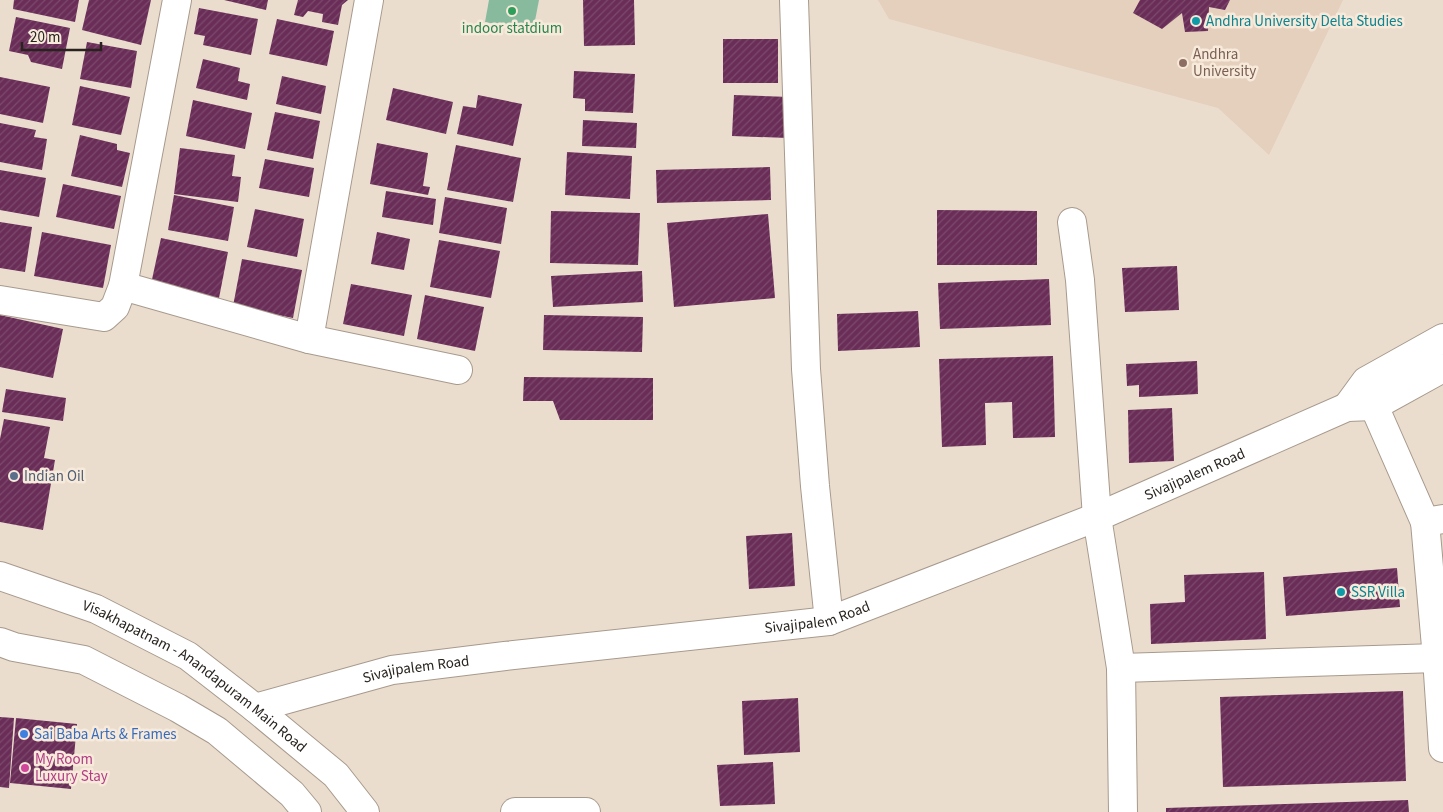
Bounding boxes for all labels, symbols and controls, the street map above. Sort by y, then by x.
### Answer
marker: indoor statdium [506,5,518,17]
place label: Andhra University Delta Studies [1206,11,1403,32]
marker: Andhra University Delta Studies [1190,15,1202,27]
place label: indoor statdium [462,18,562,39]
scale bar [22,20,101,52]
text: 20 m [30,27,60,48]
place label: Andhra University [1193,44,1256,82]
marker: Andhra University [1177,57,1189,69]
street label: Sivajipalem Road [1141,443,1248,506]
place label: Indian Oil [24,466,85,487]
marker: Indian Oil [8,470,20,482]
place label: SSR Villa [1351,582,1405,603]
marker: SSR Villa [1335,586,1347,598]
street label: Visakhapatnam - Anandapuram Main Road [80,595,311,758]
street label: Sivajipalem Road [763,596,873,639]
street label: Sivajipalem Road [360,651,471,689]
place label: Sai Baba Arts & Frames [34,724,177,745]
marker: Sai Baba Arts & Frames [18,728,30,740]
place label: My Room Luxury Stay [35,749,108,787]
marker: My Room Luxury Stay [19,762,31,774]

